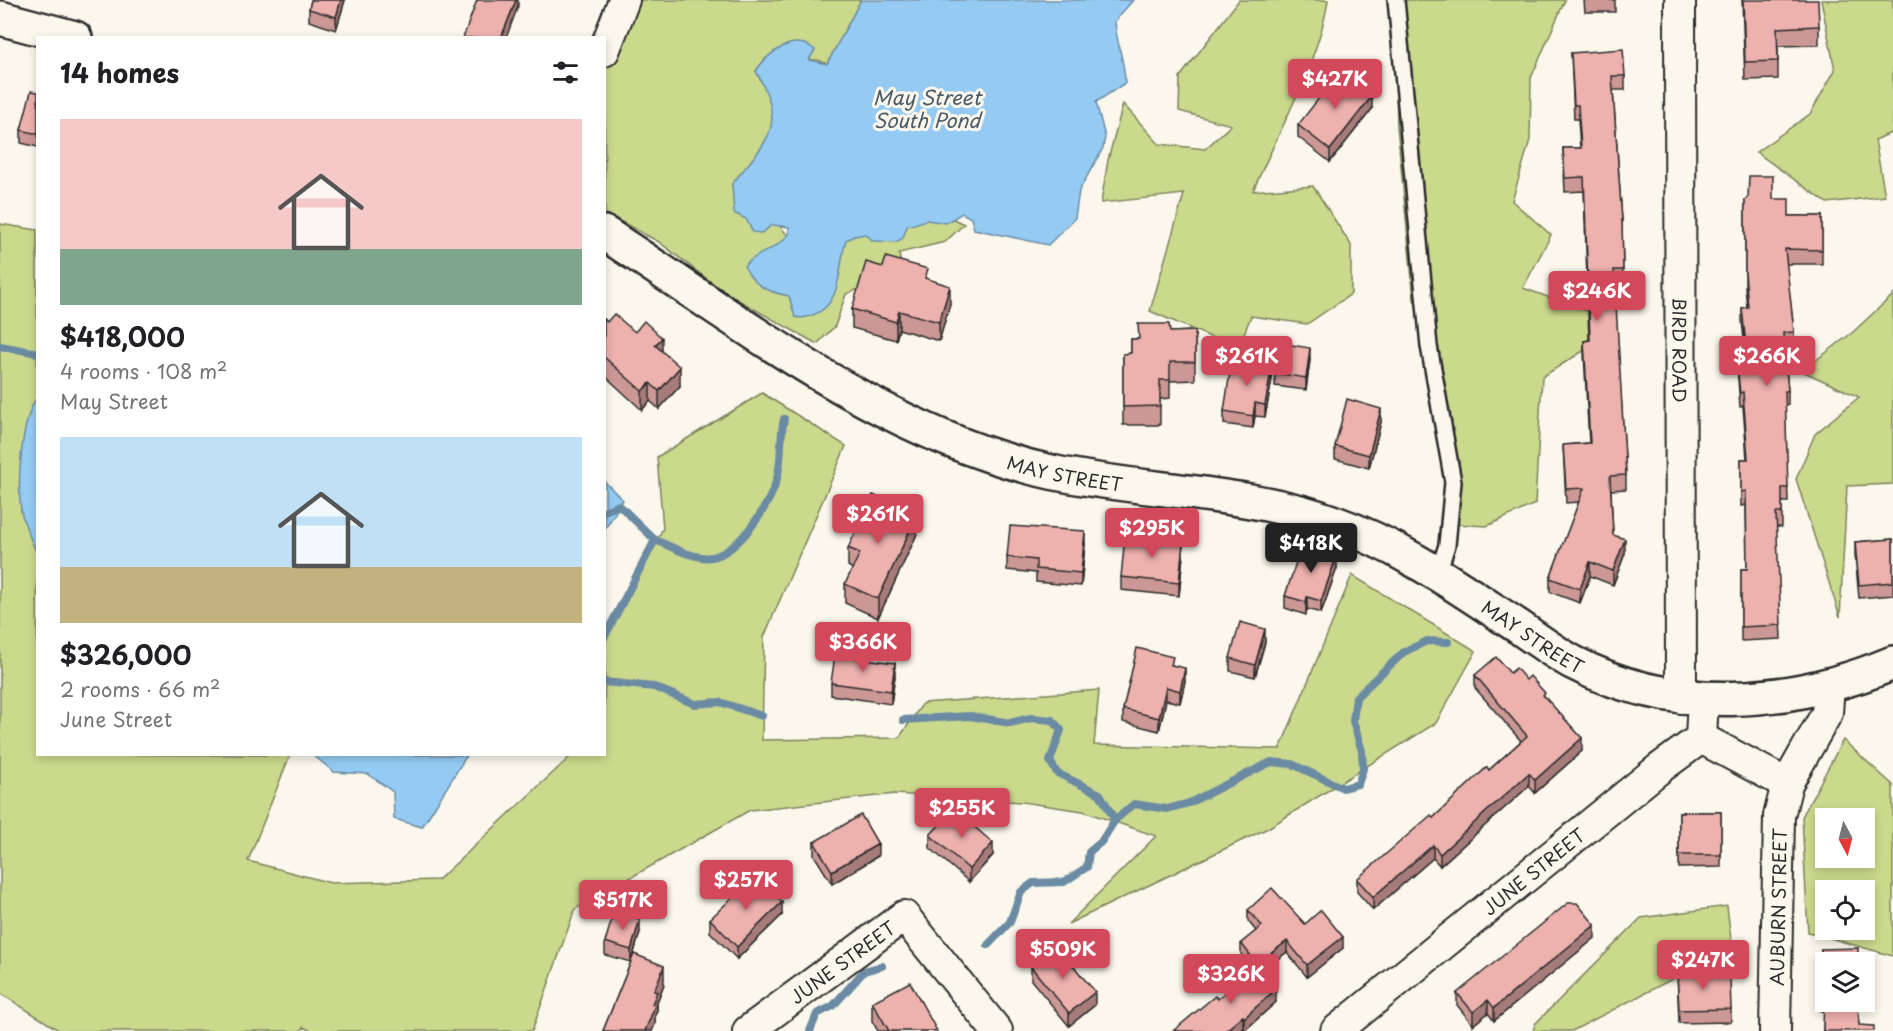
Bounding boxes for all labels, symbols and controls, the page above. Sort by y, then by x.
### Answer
text: 14 homes [60,53,179,92]
icon: filters [549,56,582,89]
pin: $427K [1293,59,1377,110]
text: $427K [1302,63,1368,93]
water label: May Street South Pond [873,82,984,135]
icon: home [267,158,375,266]
pin: $246K [1555,271,1639,322]
text: $246K [1562,275,1632,305]
street label: BIRD ROAD [1667,297,1694,403]
text: $418,000 [60,317,185,356]
pin: $261K [1205,336,1289,387]
pin: $266K [1725,336,1809,387]
text: $261K [1215,340,1279,370]
text: $266K [1733,340,1801,370]
text: 4 rooms · 108 m² [60,356,227,386]
text: May Street [60,386,168,416]
street label: MAY STREET [1004,448,1125,497]
icon: home [267,476,375,584]
pin: $261K [836,494,920,545]
text: $261K [846,498,910,528]
pin: $295K [1110,508,1194,559]
text: $295K [1119,512,1185,542]
pin: $418K [1269,523,1353,574]
text: $418K [1279,527,1343,557]
street label: MAY STREET [1477,593,1589,680]
pin: $366K [821,622,905,673]
text: $366K [829,626,897,656]
text: $326,000 [60,635,192,674]
text: 2 rooms · 66 m² [60,674,220,704]
text: June Street [60,704,172,734]
pin: $255K [920,788,1004,839]
text: $255K [929,792,995,822]
north arrow [1815,808,1875,868]
map controls [1815,808,1875,1012]
street label: JUNE STREET [1476,821,1591,921]
street label: AUBURN STREET [1762,827,1792,986]
pin: $257K [704,860,788,911]
text: $257K [714,864,778,894]
pin: $517K [581,880,665,931]
button: locate [1815,880,1875,940]
text: $517K [593,884,653,914]
street label: JUNE STREET [784,913,901,1010]
pin: $509K [1021,929,1105,980]
text: $509K [1030,933,1096,963]
pin: $247K [1661,940,1745,991]
text: $247K [1671,944,1735,974]
button: layers [1815,952,1875,1012]
pin: $326K [1189,954,1273,1005]
text: $326K [1197,958,1265,988]

